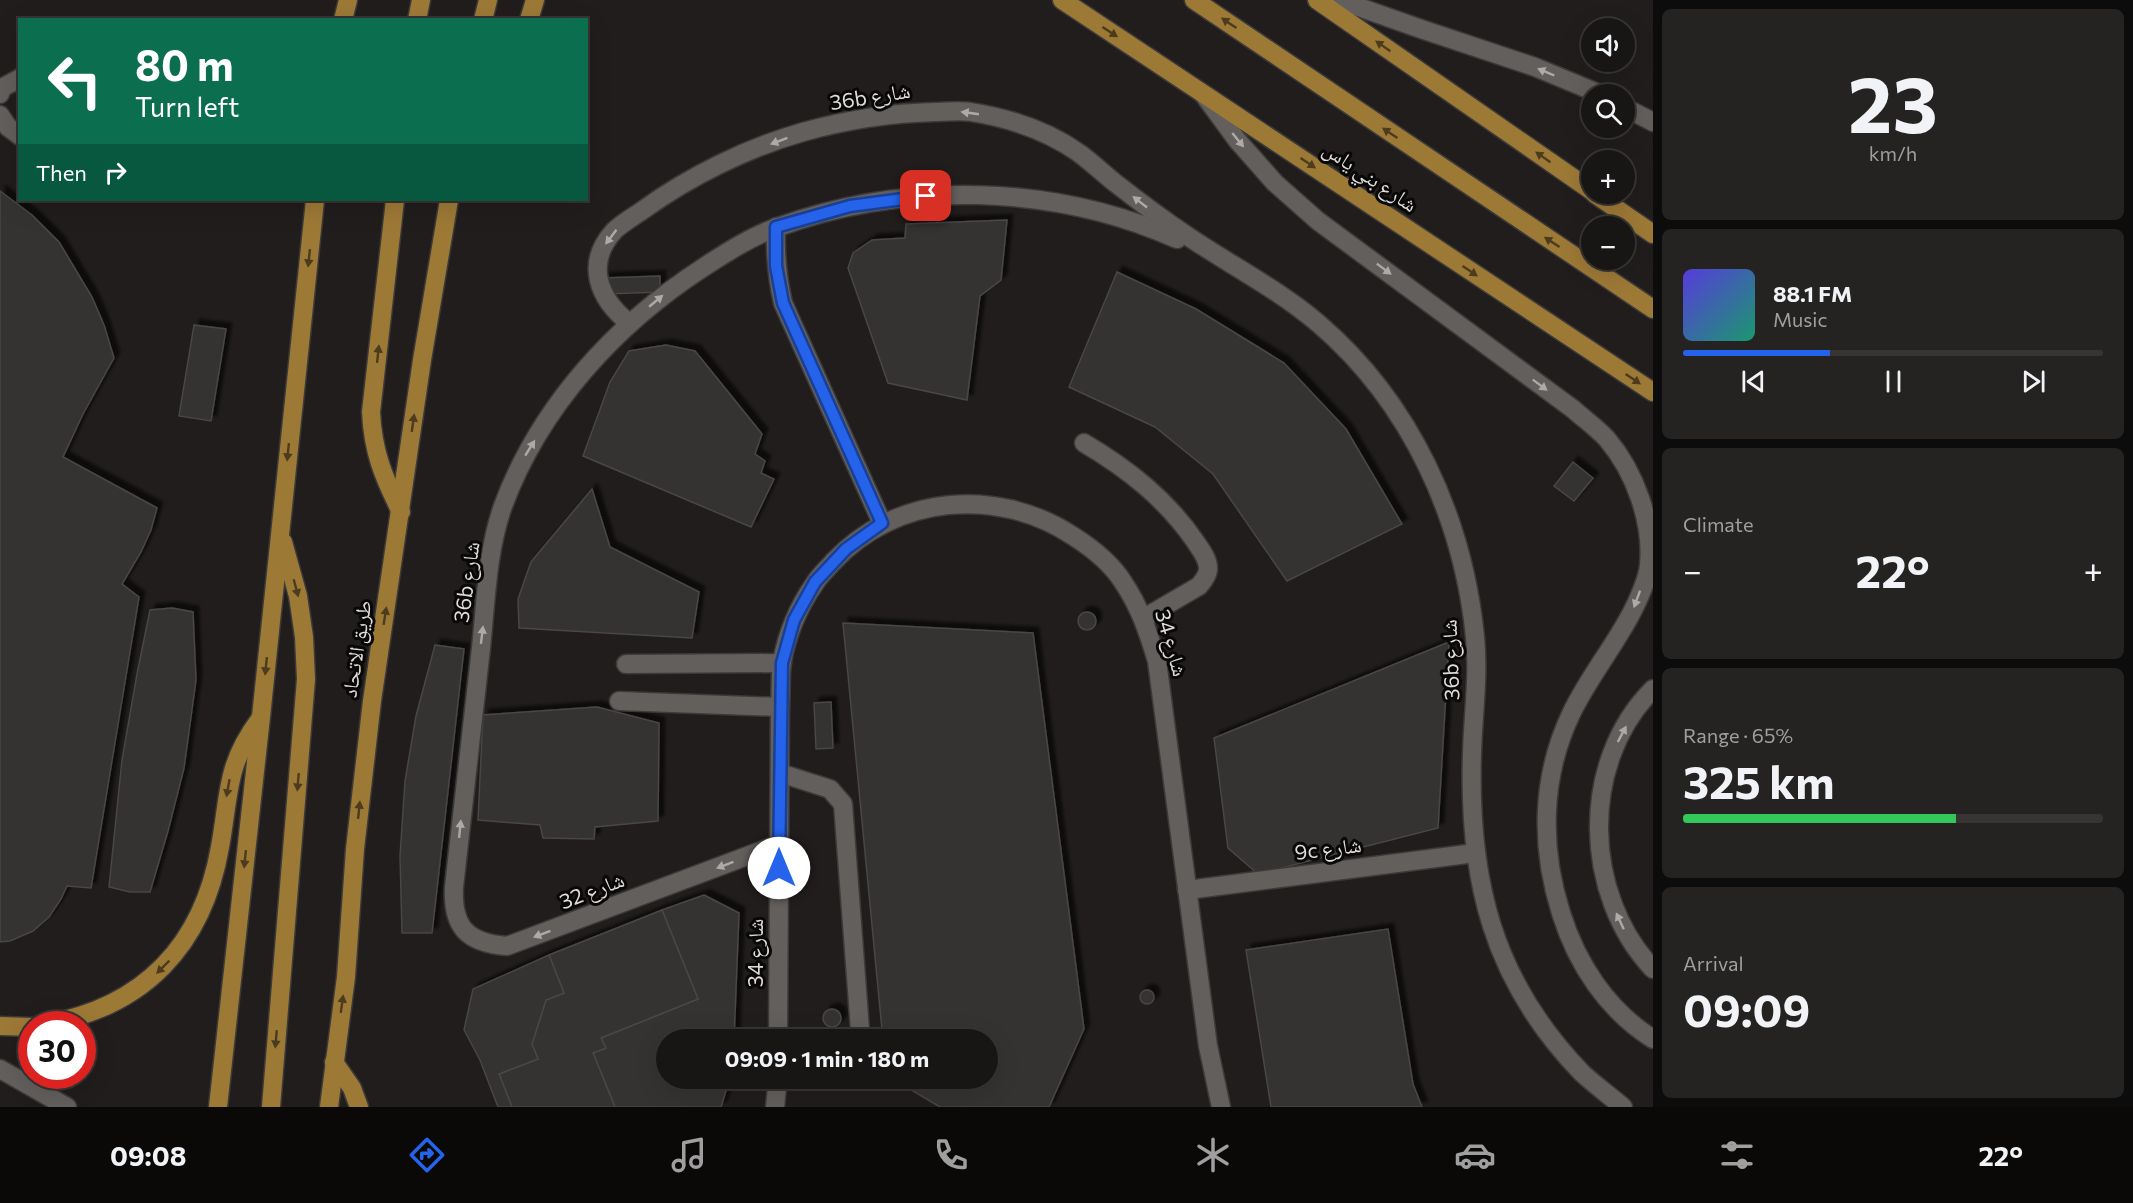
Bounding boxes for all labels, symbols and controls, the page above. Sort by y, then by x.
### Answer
one-way arrow [1220,18,1237,29]
map controls [1581,18,1635,270]
button: sound [1581,18,1635,72]
one-way arrow [1102,26,1118,38]
text: 80 m [135,38,234,90]
one-way arrow [1376,40,1392,52]
icon: left [36,42,114,120]
text: 23 [1848,54,1938,149]
one-way arrow [1537,67,1555,77]
street label: 36b شارع [828,77,912,116]
button: search [1581,84,1635,138]
text: Turn left [135,90,239,123]
one-way arrow [960,108,979,118]
one-way arrow [1382,128,1398,139]
one-way arrow [1231,132,1244,148]
street label: شارع بني ياس [1316,135,1423,221]
one-way arrow [770,137,788,146]
text: km/h [1869,141,1917,165]
button: + [1581,150,1635,204]
one-way arrow [1536,151,1552,163]
icon: right [99,156,132,189]
one-way arrow [1300,157,1316,168]
text: Then [36,159,87,186]
pin [900,170,951,221]
icon: arrive [909,179,942,212]
one-way arrow [1132,196,1147,208]
button: − [1581,216,1635,270]
one-way arrow [605,228,617,244]
one-way arrow [1543,237,1560,248]
one-way arrow [304,248,314,267]
one-way arrow [1376,262,1391,274]
one-way arrow [1462,265,1478,277]
text: 88.1 FM [1773,280,1852,307]
one-way arrow [648,295,663,308]
text: Music [1773,307,1827,331]
one-way arrow [373,345,382,364]
icon: previous [1737,365,1770,398]
icon: pause [1877,365,1910,398]
icon: next [2017,365,2050,398]
one-way arrow [1625,373,1641,384]
one-way arrow [1532,379,1548,391]
one-way arrow [409,414,418,433]
one-way arrow [524,440,535,456]
one-way arrow [283,442,293,461]
text: Climate [1683,512,1753,536]
street label: 36b شارع [447,540,486,624]
text: 22° [1856,542,1930,597]
text: − [1683,549,1702,590]
text: + [2084,549,2103,590]
one-way arrow [291,579,301,597]
one-way arrow [1632,590,1642,608]
street label: طريق الاتحاد [335,598,378,699]
street label: شارع 34 [1149,606,1194,680]
one-way arrow [380,607,389,626]
street label: 36b شارع [1436,619,1465,701]
one-way arrow [477,625,487,644]
one-way arrow [261,657,271,676]
text: Range · 65% [1683,723,1793,747]
one-way arrow [1617,725,1627,742]
text: 325 km [1683,753,1834,808]
one-way arrow [293,772,303,791]
one-way arrow [223,779,232,798]
one-way arrow [355,800,364,819]
one-way arrow [455,819,465,838]
street label: 9c شارع [1293,831,1363,866]
position arrow [747,836,811,900]
one-way arrow [240,849,250,868]
one-way arrow [715,860,733,870]
street label: شارع 32 [555,866,628,915]
one-way arrow [1616,913,1625,930]
street label: شارع 34 [742,919,769,987]
one-way arrow [533,929,551,939]
text: Arrival [1683,951,1744,975]
one-way arrow [156,960,170,974]
text: 09:09 [1683,981,1810,1036]
one-way arrow [338,994,347,1013]
speed limit sign: 30 [18,1011,96,1089]
one-way arrow [271,1029,281,1048]
text: 09:09 · 1 min · 180 m [725,1045,929,1072]
icon: directions [406,1134,448,1176]
icon: music [668,1134,710,1176]
icon: phone [930,1134,972,1176]
icon: climate [1192,1134,1234,1176]
icon: car [1454,1134,1496,1176]
icon: filters [1716,1134,1758,1176]
text: 09:08 [110,1139,186,1172]
text: 22° [1979,1139,2023,1172]

